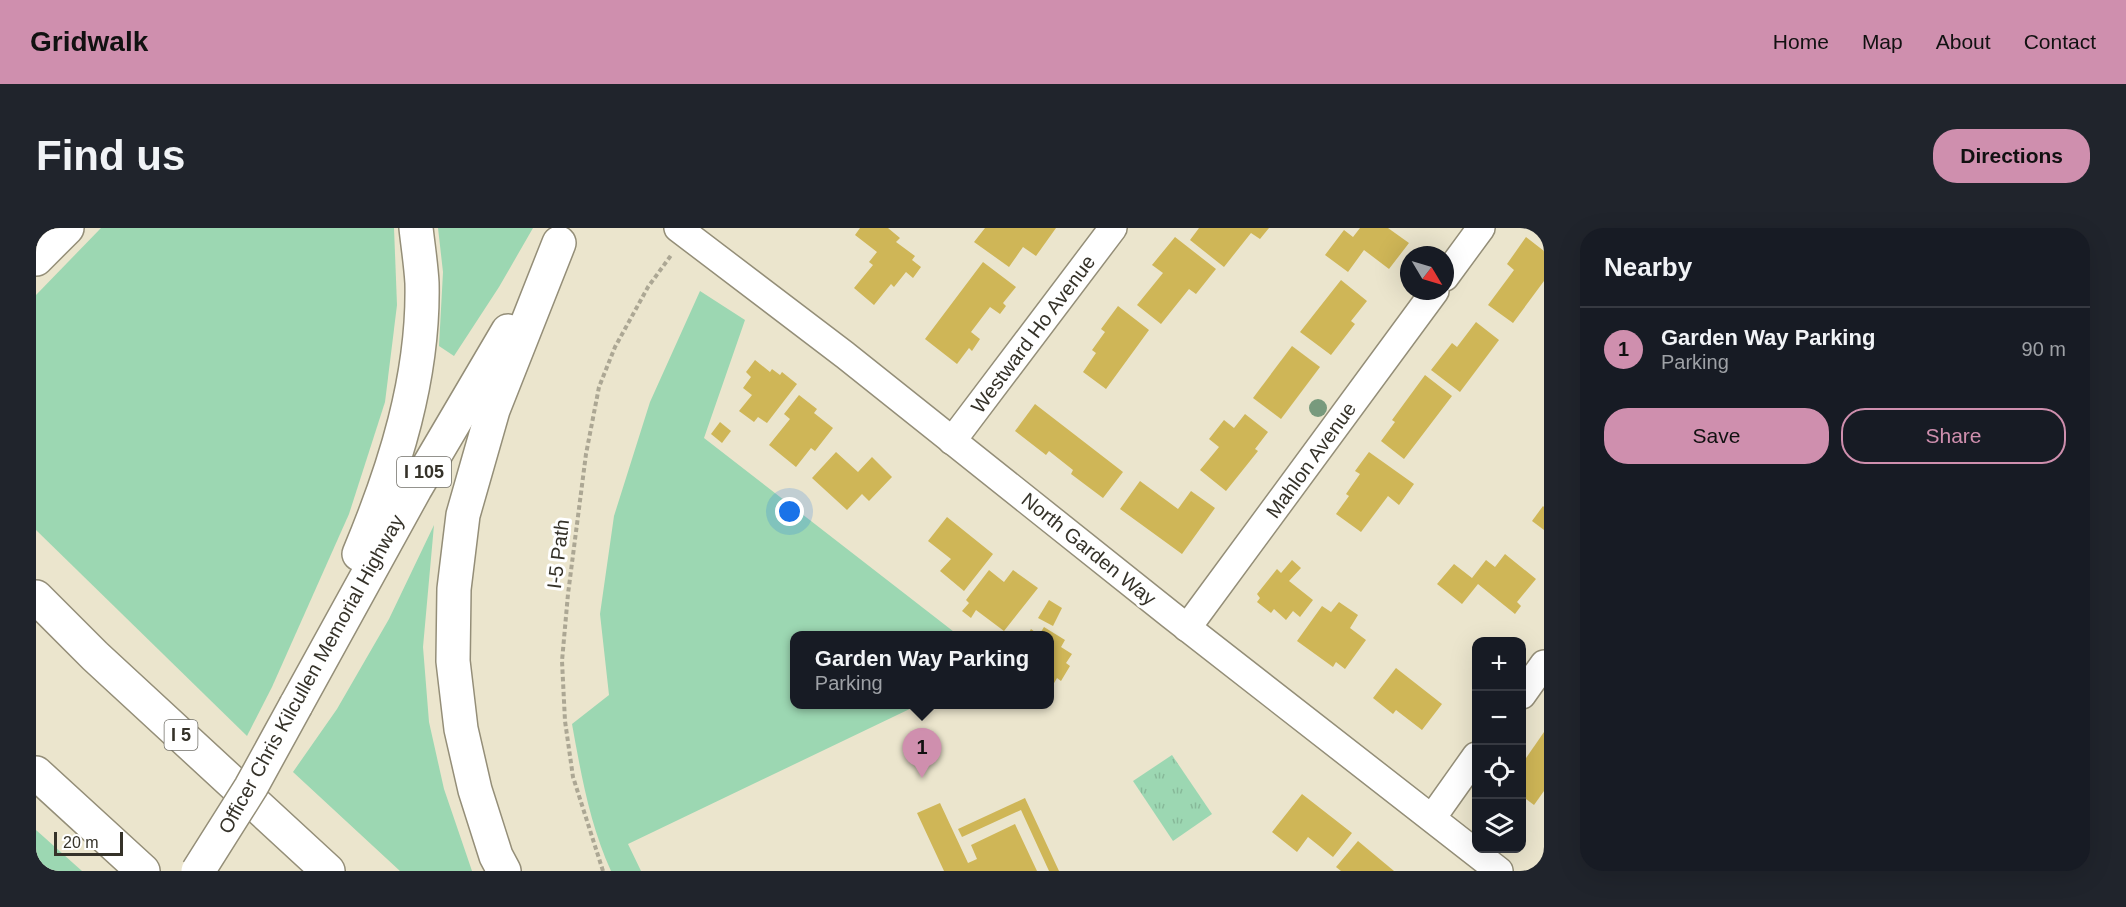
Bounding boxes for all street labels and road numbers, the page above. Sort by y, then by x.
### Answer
street label: Westward Ho Avenue [967,251,1099,417]
street label: Mahlon Avenue [1262,398,1360,522]
road number: I 105 [397,457,451,487]
street label: North Garden Way [1018,488,1160,610]
street label: Officer Chris Kilcullen Memorial Highway [214,511,408,837]
street label: I-5 Path [543,518,573,590]
road number: I 5 [164,720,198,750]

